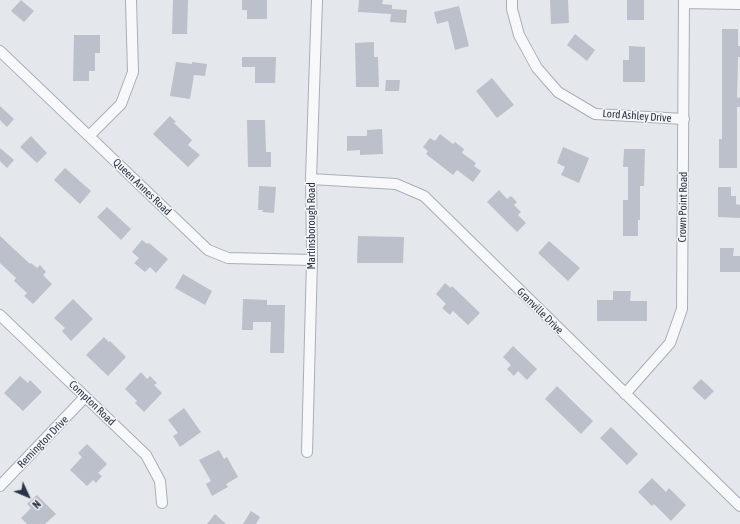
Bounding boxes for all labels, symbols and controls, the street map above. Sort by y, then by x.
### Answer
street label: Lord Ashley Drive [602,107,672,125]
street label: Queen Annes Road [110,156,174,218]
street label: Crown Point Road [676,172,690,242]
street label: Martinsborough Road [305,182,319,270]
street label: Granville Drive [514,285,566,337]
street label: Compton Road [66,378,118,428]
street label: Remington Drive [15,413,71,471]
north arrow [8,476,48,516]
text: N [30,498,43,511]

